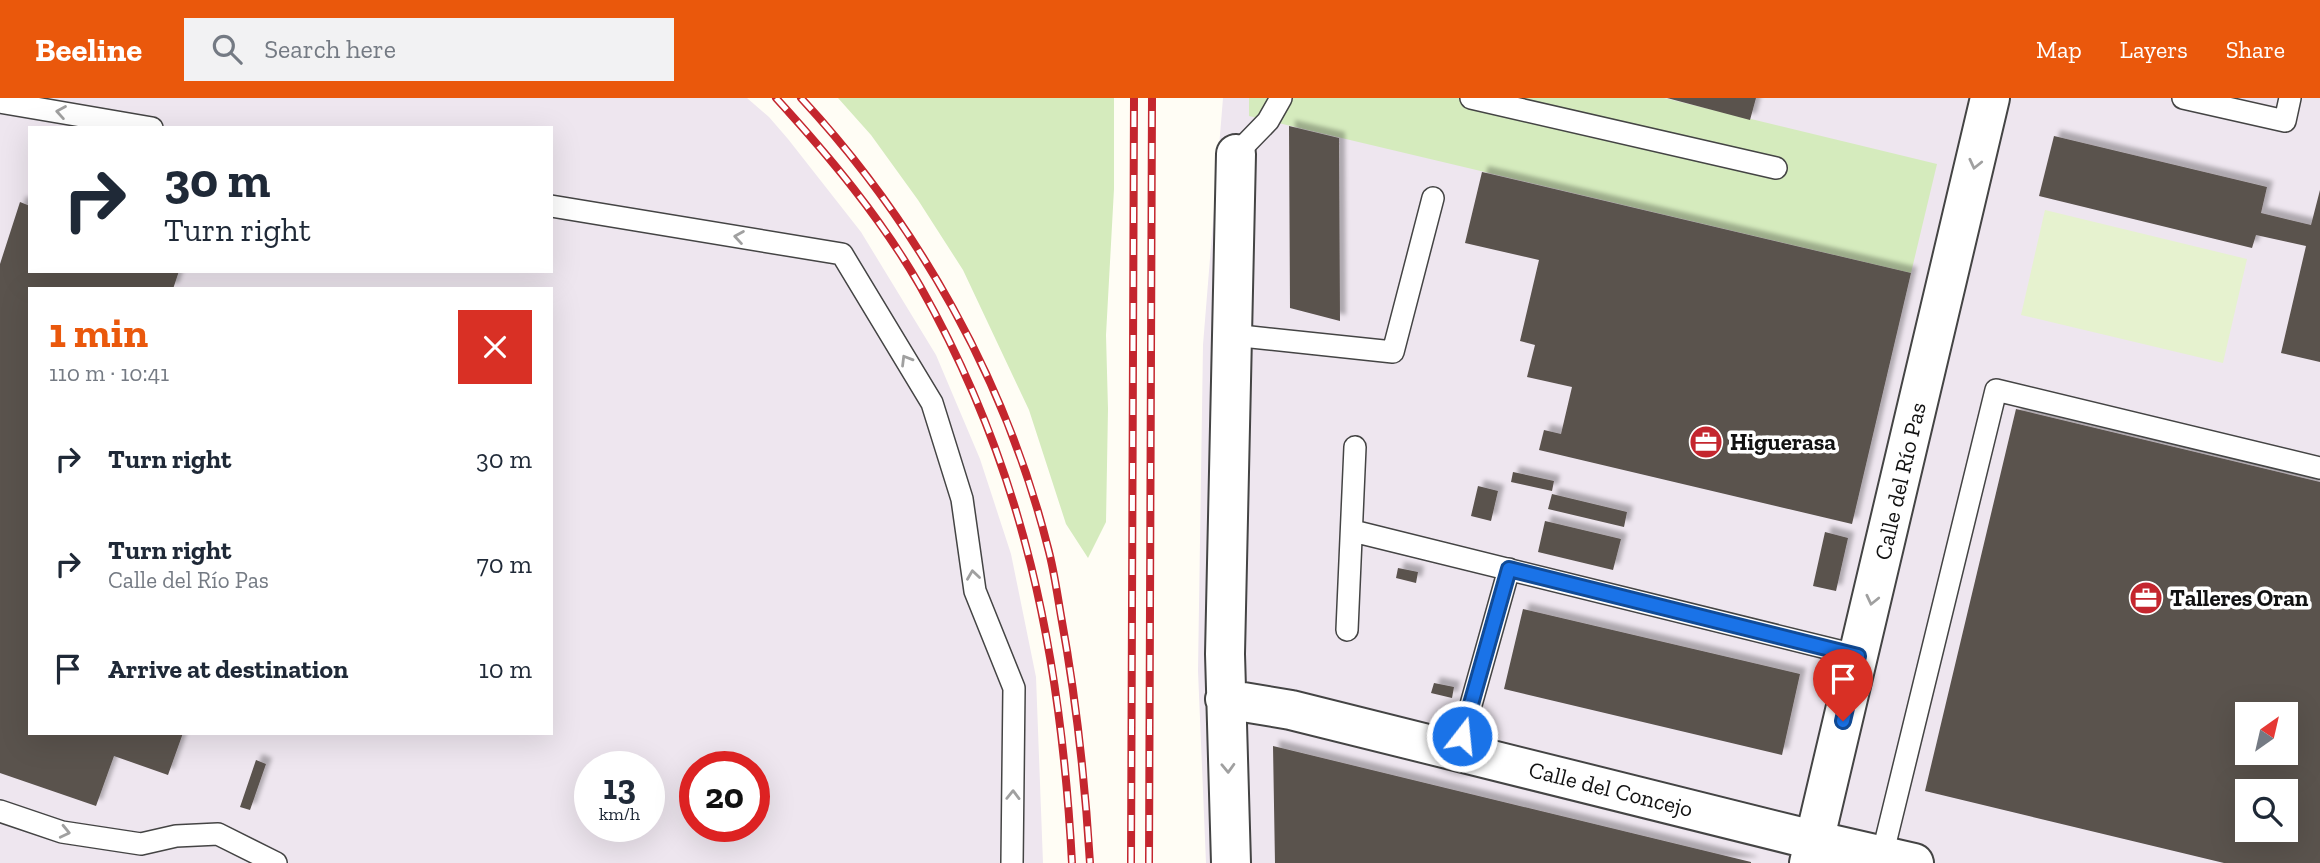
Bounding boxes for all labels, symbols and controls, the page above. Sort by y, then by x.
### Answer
search box [184,18,674,81]
text: Beeline [35,30,142,69]
icon: search [208,30,246,68]
text: Search here [264,33,396,65]
text: Map [2036,35,2082,64]
text: Layers [2120,35,2188,64]
text: Share [2226,35,2285,64]
one-way arrow [55,105,67,120]
text: 30 m [164,151,270,210]
icon: right [49,154,140,245]
one-way arrow [1968,158,1983,170]
text: Turn right [164,211,311,249]
one-way arrow [734,230,745,245]
text: 1 min [49,307,148,358]
button: close [458,310,532,384]
one-way arrow [901,354,914,367]
text: 110 m · 10:41 [49,359,169,387]
street label: Calle del Río Pas [1868,399,1932,563]
office icon: Higuerasa [1687,423,1725,461]
place label: Higuerasa [1730,428,1836,456]
icon: right [49,440,87,478]
text: Turn right [108,443,231,475]
text: 30 m [476,443,532,475]
text: Turn right [108,534,231,566]
icon: right [49,545,87,583]
text: 70 m [476,548,532,580]
text: Calle del Río Pas [108,566,269,594]
one-way arrow [965,569,980,581]
office icon: Talleres Oran [2127,579,2165,617]
place label: Talleres Oran [2170,584,2309,612]
one-way arrow [1865,594,1880,606]
pin [1813,649,1873,721]
icon: arrive [49,650,87,688]
text: Arrive at destination [108,653,348,685]
text: 10 m [479,653,532,685]
icon: arrive [1824,660,1862,698]
position arrow [1425,699,1499,773]
north arrow [2235,702,2298,765]
map controls [2235,702,2298,842]
speed limit sign: 20 [679,751,770,842]
street label: Calle del Concejo [1526,755,1696,823]
one-way arrow [1220,762,1235,773]
text: 13 [603,766,636,808]
button: search [2235,779,2298,842]
one-way arrow [1005,789,1021,800]
text: km/h [599,803,640,825]
one-way arrow [59,823,71,838]

